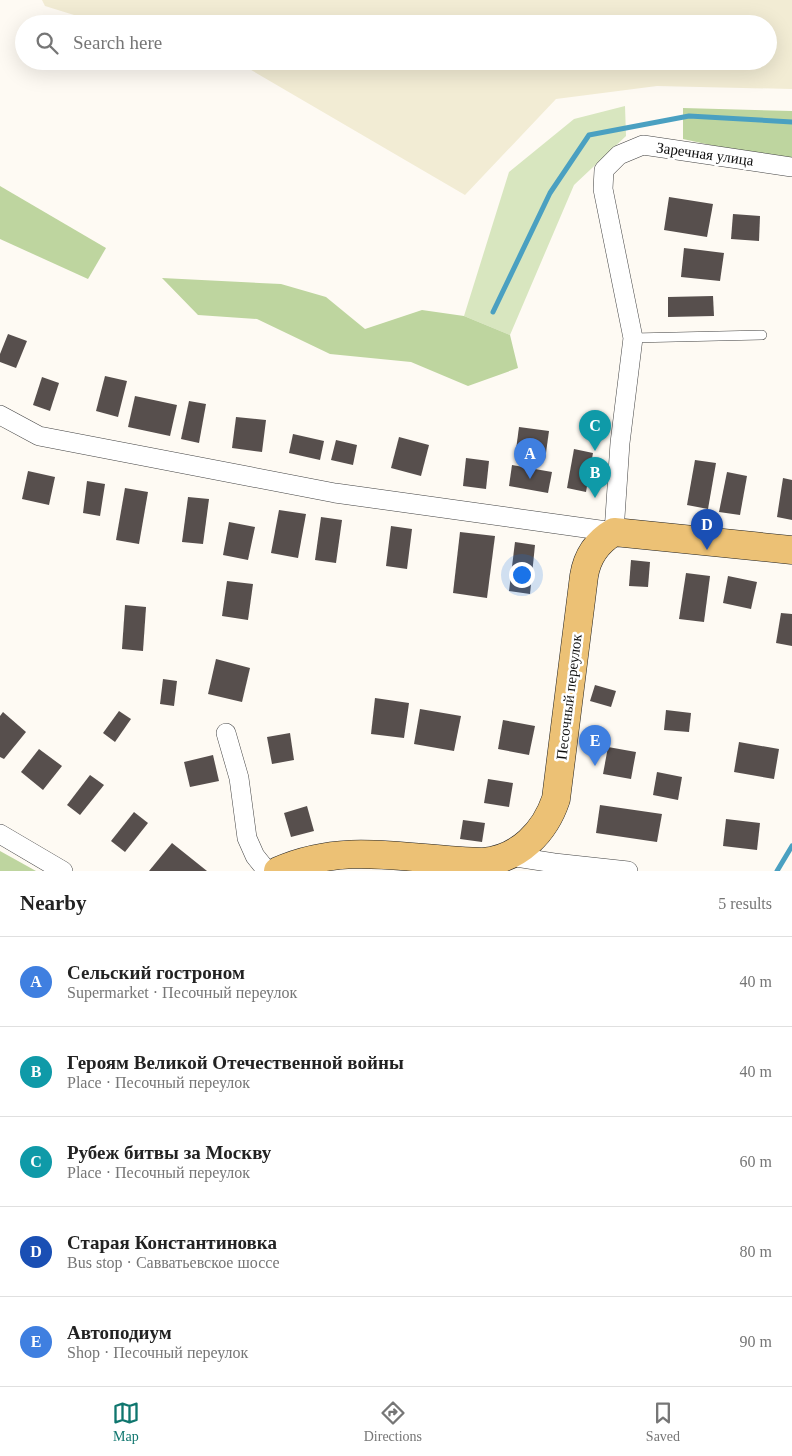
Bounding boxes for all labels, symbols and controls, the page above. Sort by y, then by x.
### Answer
search box [15,15,777,70]
icon: search [33,29,61,57]
text: Search here [73,32,162,53]
street label: Заречная улица [655,139,755,169]
pin: C [579,410,611,451]
pin: A [514,438,546,479]
pin: B [579,457,611,498]
pin: D [691,509,723,550]
your location [509,562,535,588]
street label: Песочный переулок [553,632,585,761]
pin: E [579,725,611,766]
text: Nearby [20,891,87,915]
text: 5 results [718,895,772,912]
text: Сельский гостроном [67,962,245,983]
text: A [30,973,42,990]
text: 40 m [740,973,772,990]
text: Supermarket · Песочный переулок [67,984,297,1001]
text: Героям Великой Отечественной войны [67,1052,404,1073]
text: B [31,1063,41,1080]
text: 40 m [740,1063,772,1080]
text: Place · Песочный переулок [67,1074,250,1091]
text: Рубеж битвы за Москву [67,1142,271,1163]
text: C [30,1153,42,1170]
text: 60 m [740,1153,772,1170]
text: Place · Песочный переулок [67,1164,250,1181]
text: Старая Константиновка [67,1232,277,1253]
text: D [30,1243,42,1260]
text: 80 m [740,1243,772,1260]
text: Bus stop · Савватьевское шоссе [67,1254,280,1271]
text: Автоподиум [67,1322,172,1343]
text: E [31,1333,41,1350]
text: 90 m [740,1333,772,1350]
text: Shop · Песочный переулок [67,1344,248,1361]
tab: Map [112,1399,140,1445]
tab: Directions [364,1399,422,1445]
tab: Saved [646,1399,680,1445]

